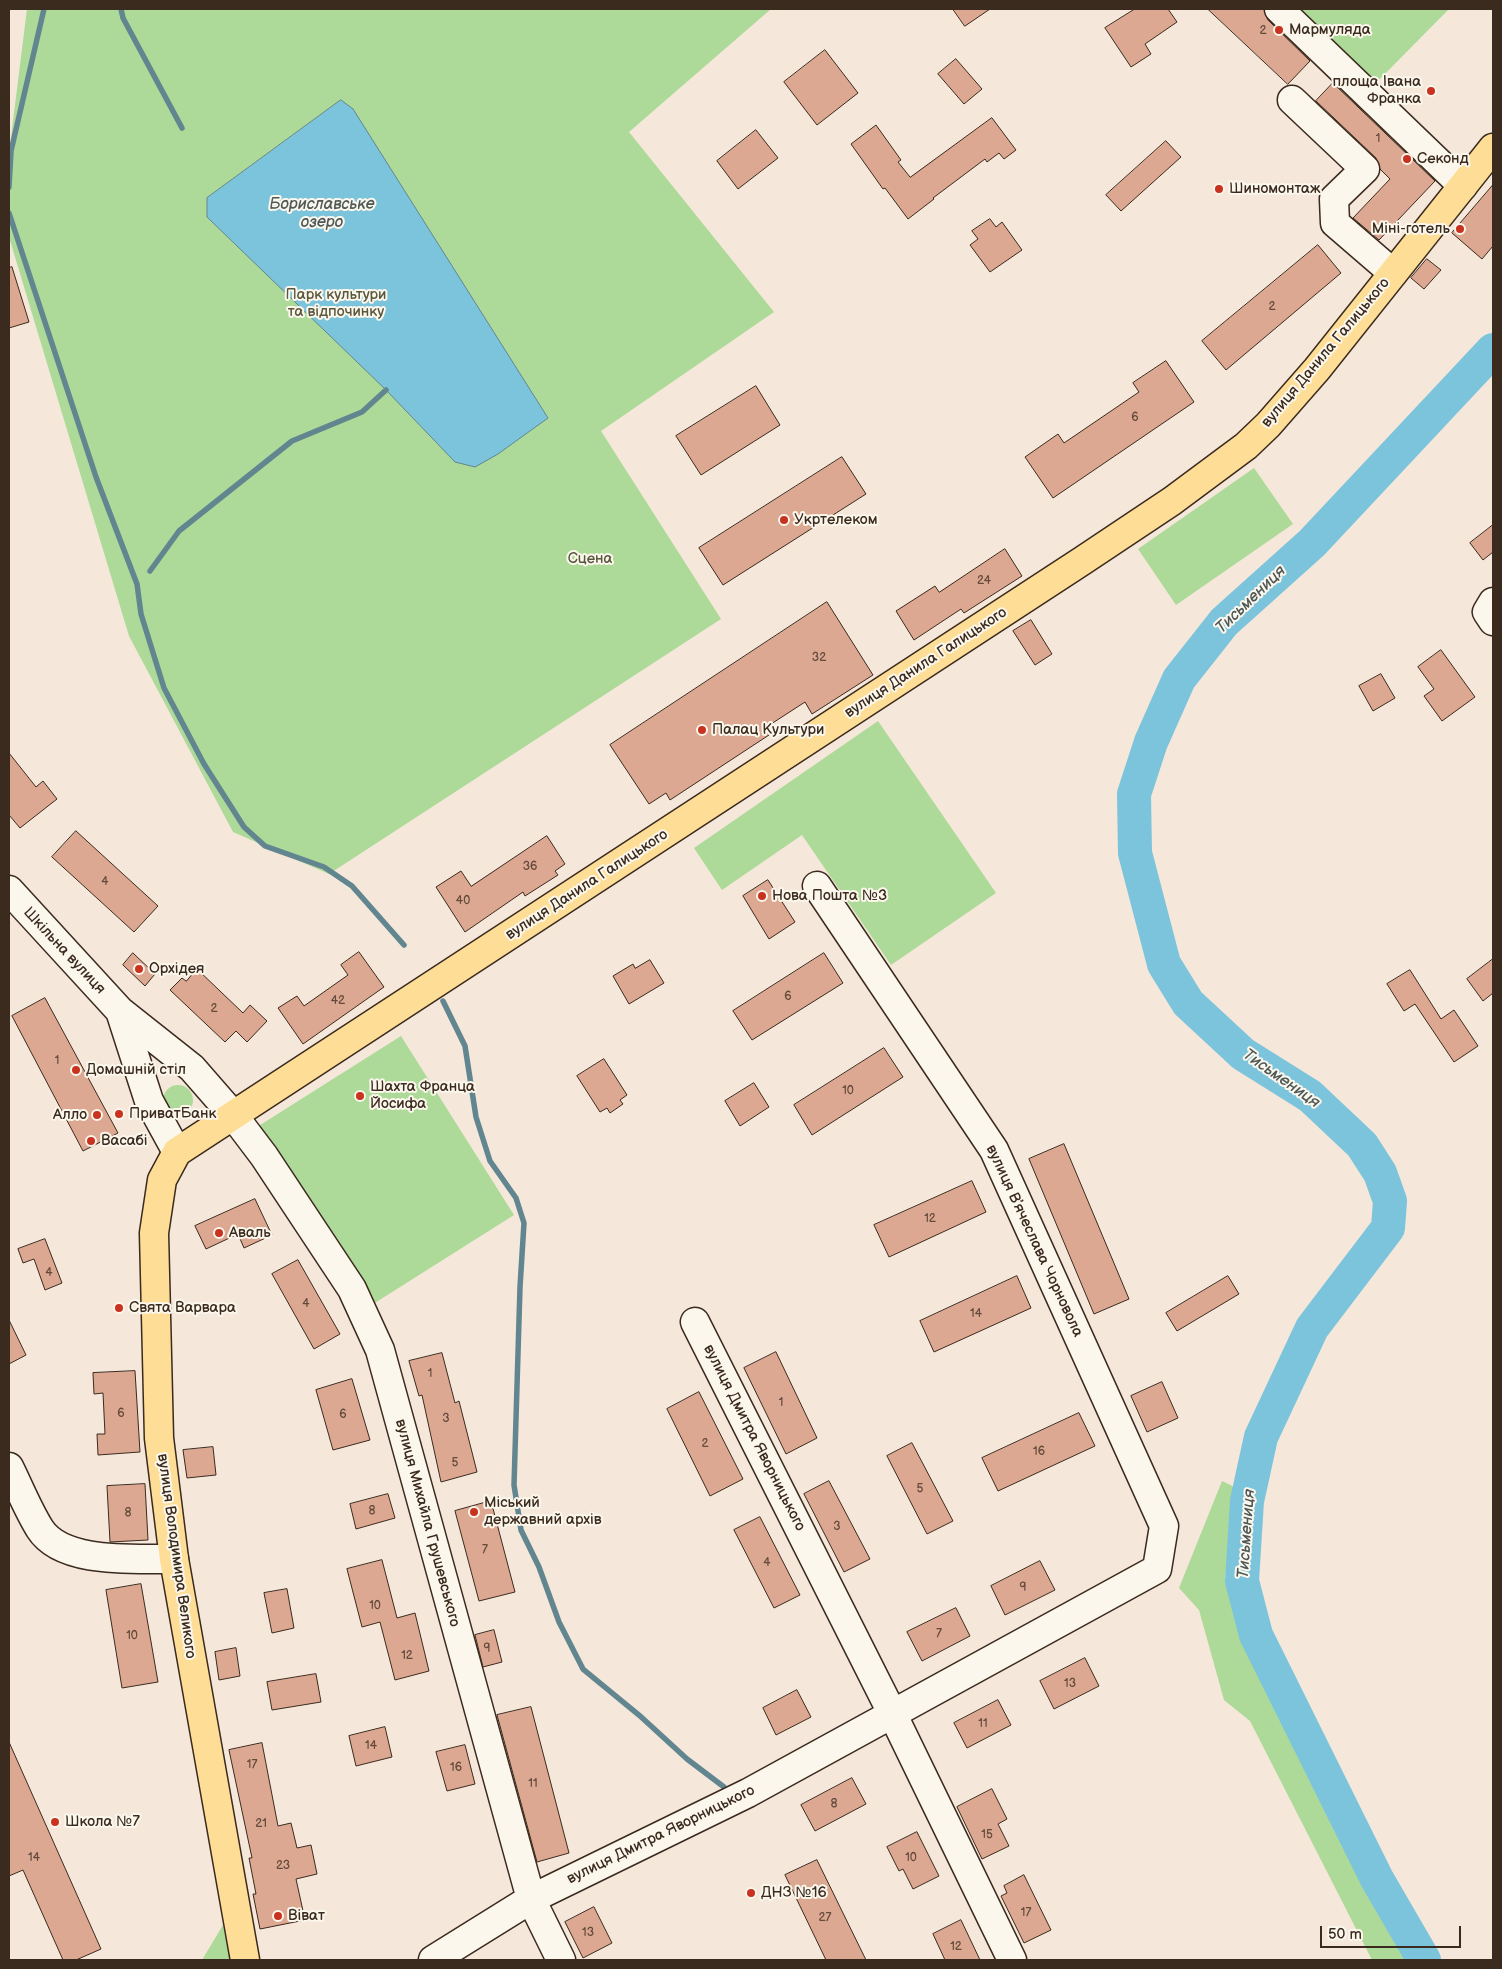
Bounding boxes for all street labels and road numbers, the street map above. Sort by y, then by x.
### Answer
street label: вулиця Данила Галицького [1258,275,1394,431]
street label: вулиця Данила Галицького [842,604,1010,722]
street label: вулиця Данила Галицького [503,826,671,944]
street label: Шкільна вулиця [19,904,109,998]
street label: вулиця Вʼячеслава Чорновола [981,1142,1087,1340]
street label: вулиця Дмитра Яворницького [699,1342,809,1534]
street label: вулиця Михайла Грушевського [391,1417,463,1629]
street label: вулиця Володимира Великого [153,1452,199,1660]
street label: вулиця Дмитра Яворницького [564,1782,758,1888]

